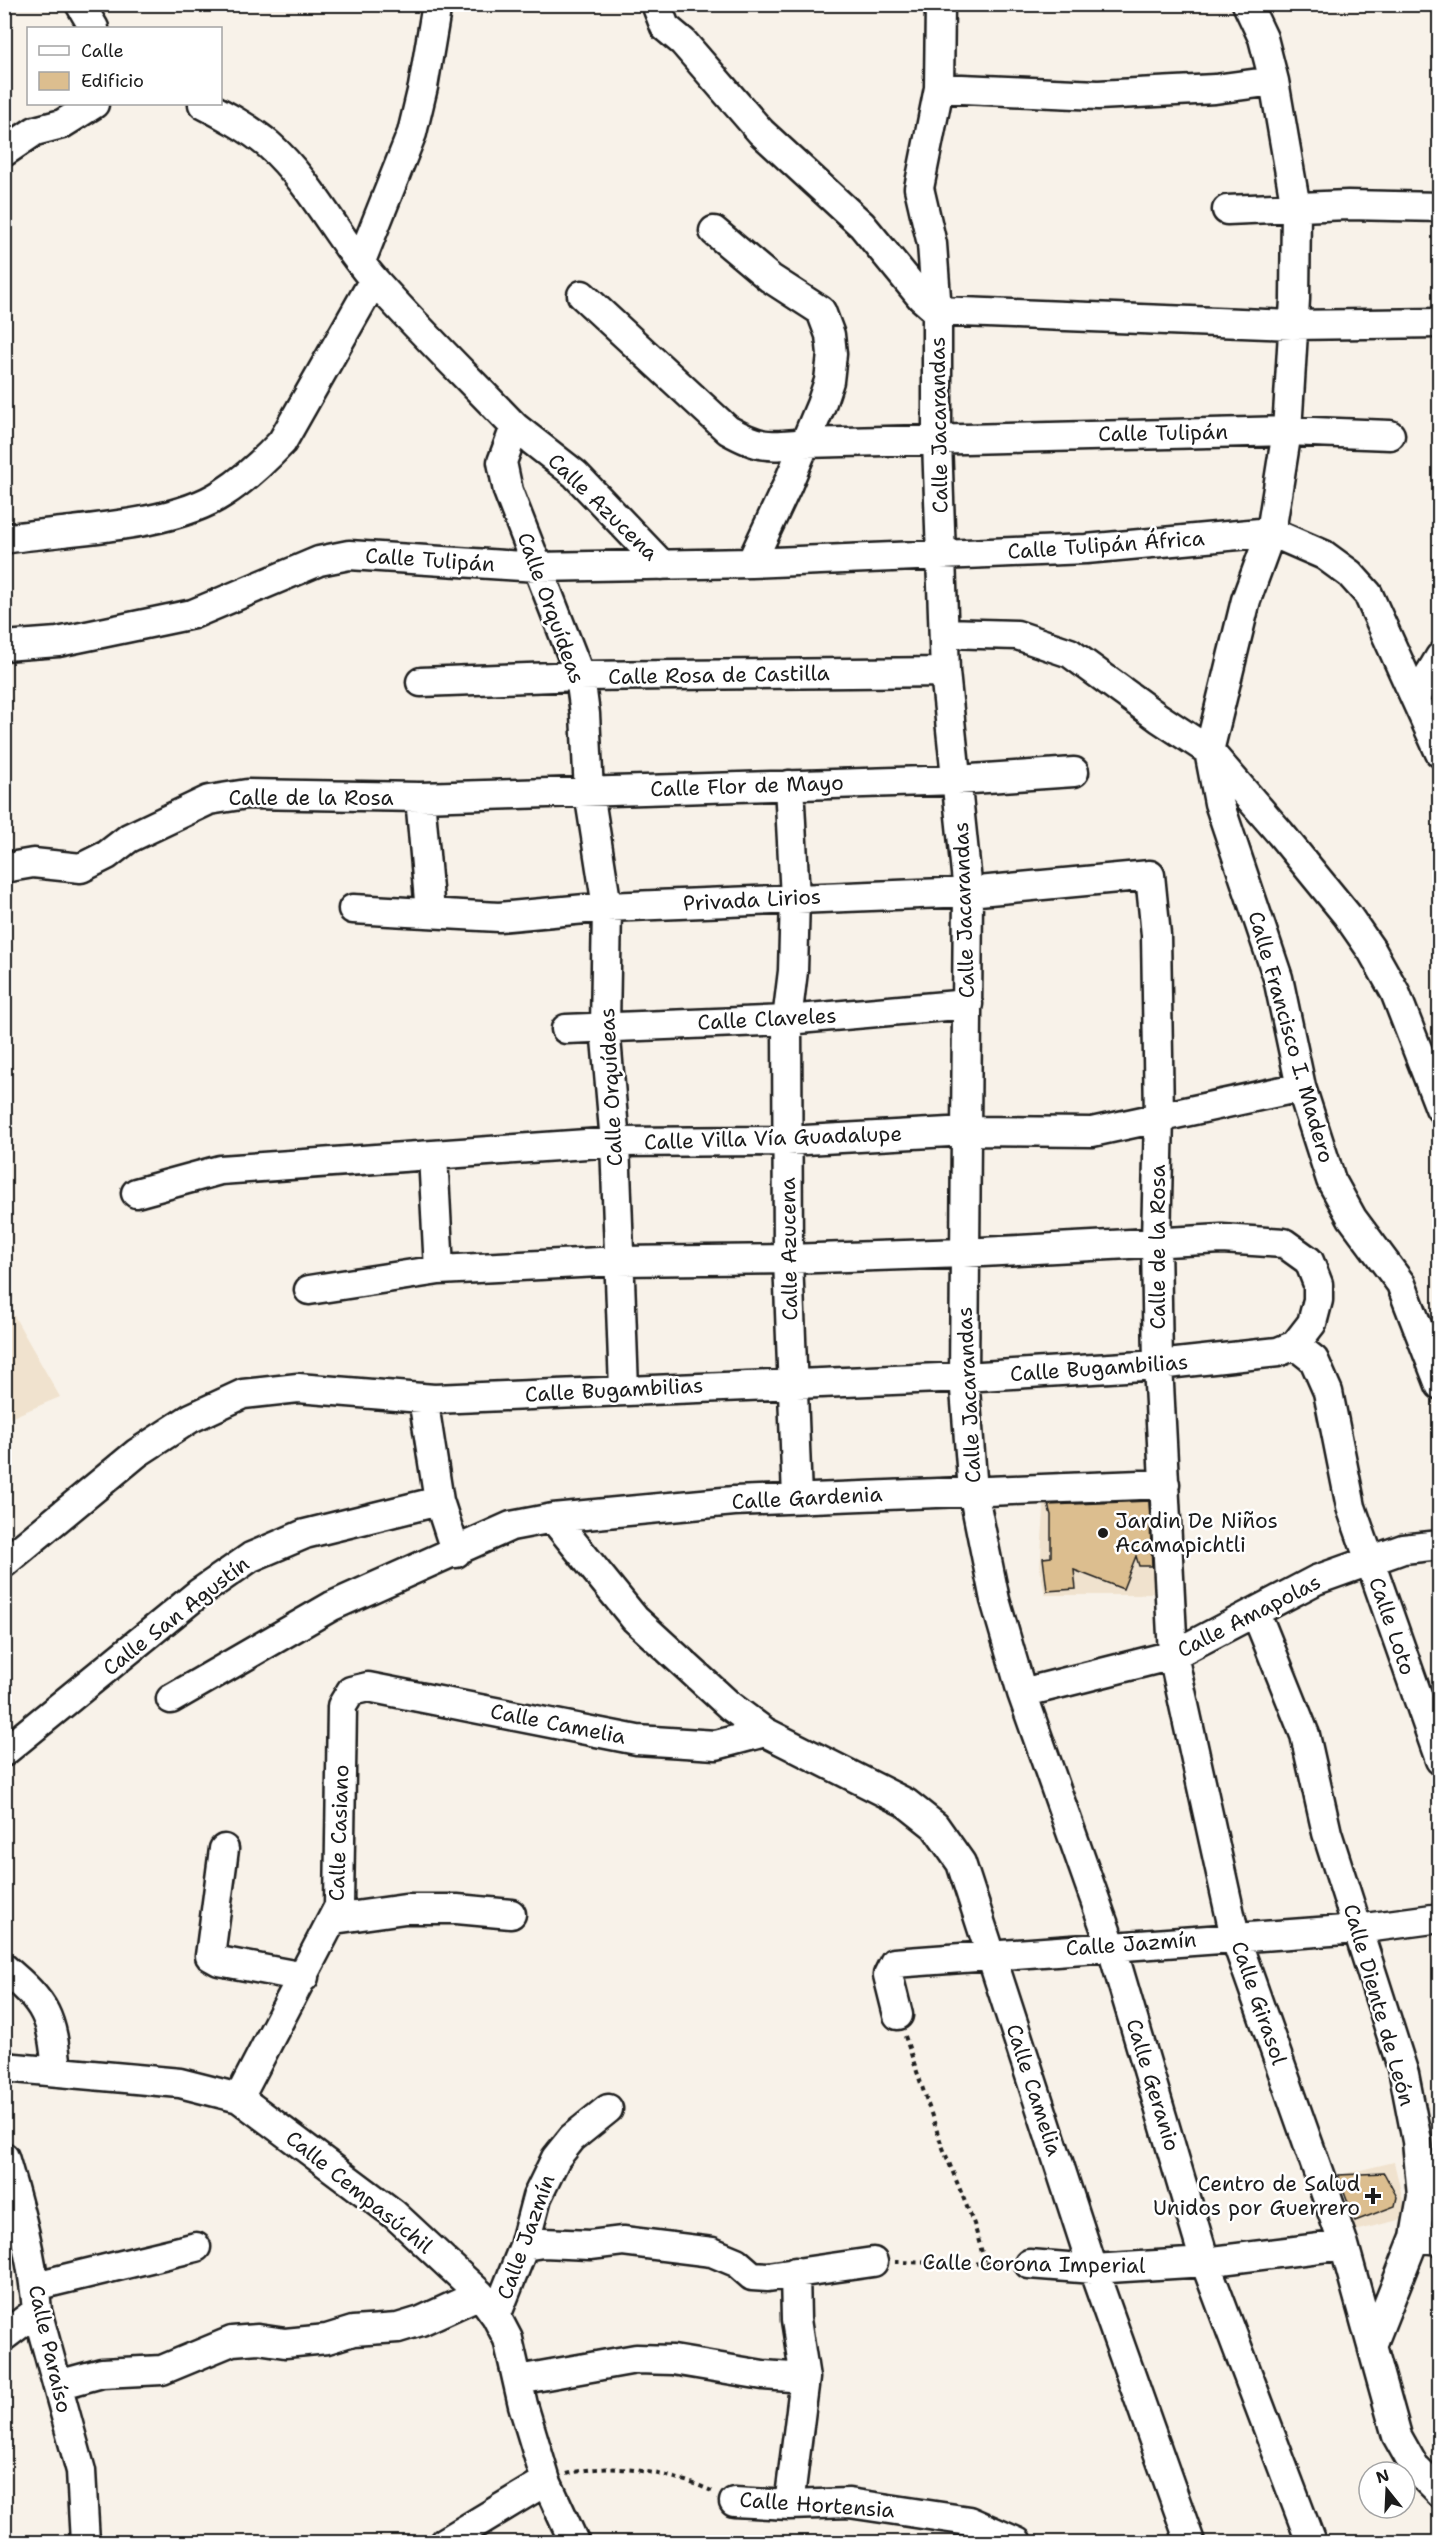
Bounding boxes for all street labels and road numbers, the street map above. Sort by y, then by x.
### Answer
street label: Calle Jacarandas [923,336,955,514]
street label: Calle Tulipán [1098,418,1228,448]
street label: Calle Azucena [542,447,664,567]
street label: Calle Tulipán África [1006,523,1206,566]
street label: Calle Orquídeas [511,529,591,687]
street label: Calle Tulipán [364,542,496,579]
street label: Calle Rosa de Castilla [608,659,830,691]
street label: Calle Flor de Mayo [650,769,844,803]
street label: Calle de la Rosa [228,784,394,812]
street label: Calle Jacarandas [947,821,981,999]
street label: Privada Lirios [682,882,822,918]
street label: Calle Francisco I. Madero [1242,908,1340,1166]
street label: Calle Claveles [697,1001,837,1037]
street label: Calle Orquídeas [593,1007,629,1167]
street label: Calle Villa Vía Guadalupe [643,1120,903,1156]
street label: Calle de la Rosa [1144,1164,1172,1330]
street label: Calle Azucena [774,1177,804,1321]
street label: Calle Jacarandas [950,1306,988,1484]
street label: Calle Bugambilias [1009,1348,1189,1388]
street label: Calle Bugambilias [524,1371,704,1409]
street label: Calle Gardenia [731,1480,883,1516]
street label: Calle San Agustín [97,1550,255,1682]
street label: Calle Amapolas [1173,1568,1325,1664]
street label: Calle Loto [1362,1573,1422,1679]
street label: Calle Camelia [488,1697,628,1751]
street label: Calle Casiano [323,1764,355,1902]
street label: Calle Diente de León [1337,1901,1421,2109]
street label: Calle Jazmín [1065,1925,1197,1963]
street label: Calle Girasol [1225,1937,1293,2069]
street label: Calle Geranio [1120,2015,1186,2155]
street label: Calle Camelia [999,2020,1069,2160]
street label: Calle Cempasúchil [280,2124,439,2260]
street label: Calle Jazmín [490,2171,562,2303]
street label: Calle Corona Imperial [922,2248,1146,2280]
street label: Calle Paraíso [22,2282,78,2416]
street label: Calle Hortensia [738,2486,896,2524]

